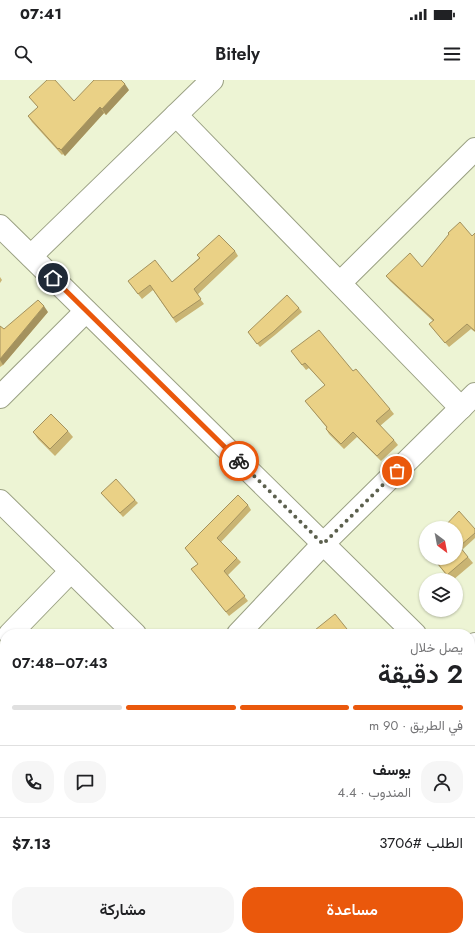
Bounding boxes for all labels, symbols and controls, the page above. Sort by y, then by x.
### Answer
text: 07:41 [20,3,62,25]
text: Bitely [215,41,260,67]
icon: search [12,43,34,65]
icon: menu [441,43,463,65]
pin [36,261,70,295]
icon: home [42,267,64,289]
courier [219,441,259,481]
icon: bike [228,450,250,472]
pin [380,454,414,488]
icon: bag [386,460,408,482]
north arrow [419,521,463,565]
map controls [419,521,463,617]
button: layers [419,573,463,617]
text: يصل خلال [410,638,463,657]
text: 07:43–07:48 [12,652,108,674]
text: 2 دقيقة [378,655,463,693]
text: في الطريق · 90 m [369,716,463,735]
text: يوسف [373,759,411,781]
button: phone [12,761,54,803]
button: chat [64,761,106,803]
button: person [421,761,463,803]
text: المندوب · 4.4 [338,783,411,802]
text: الطلب #3706 [379,832,463,854]
text: $7.13 [12,833,51,855]
button: مشاركة [12,887,234,933]
button: مساعدة [242,887,463,933]

